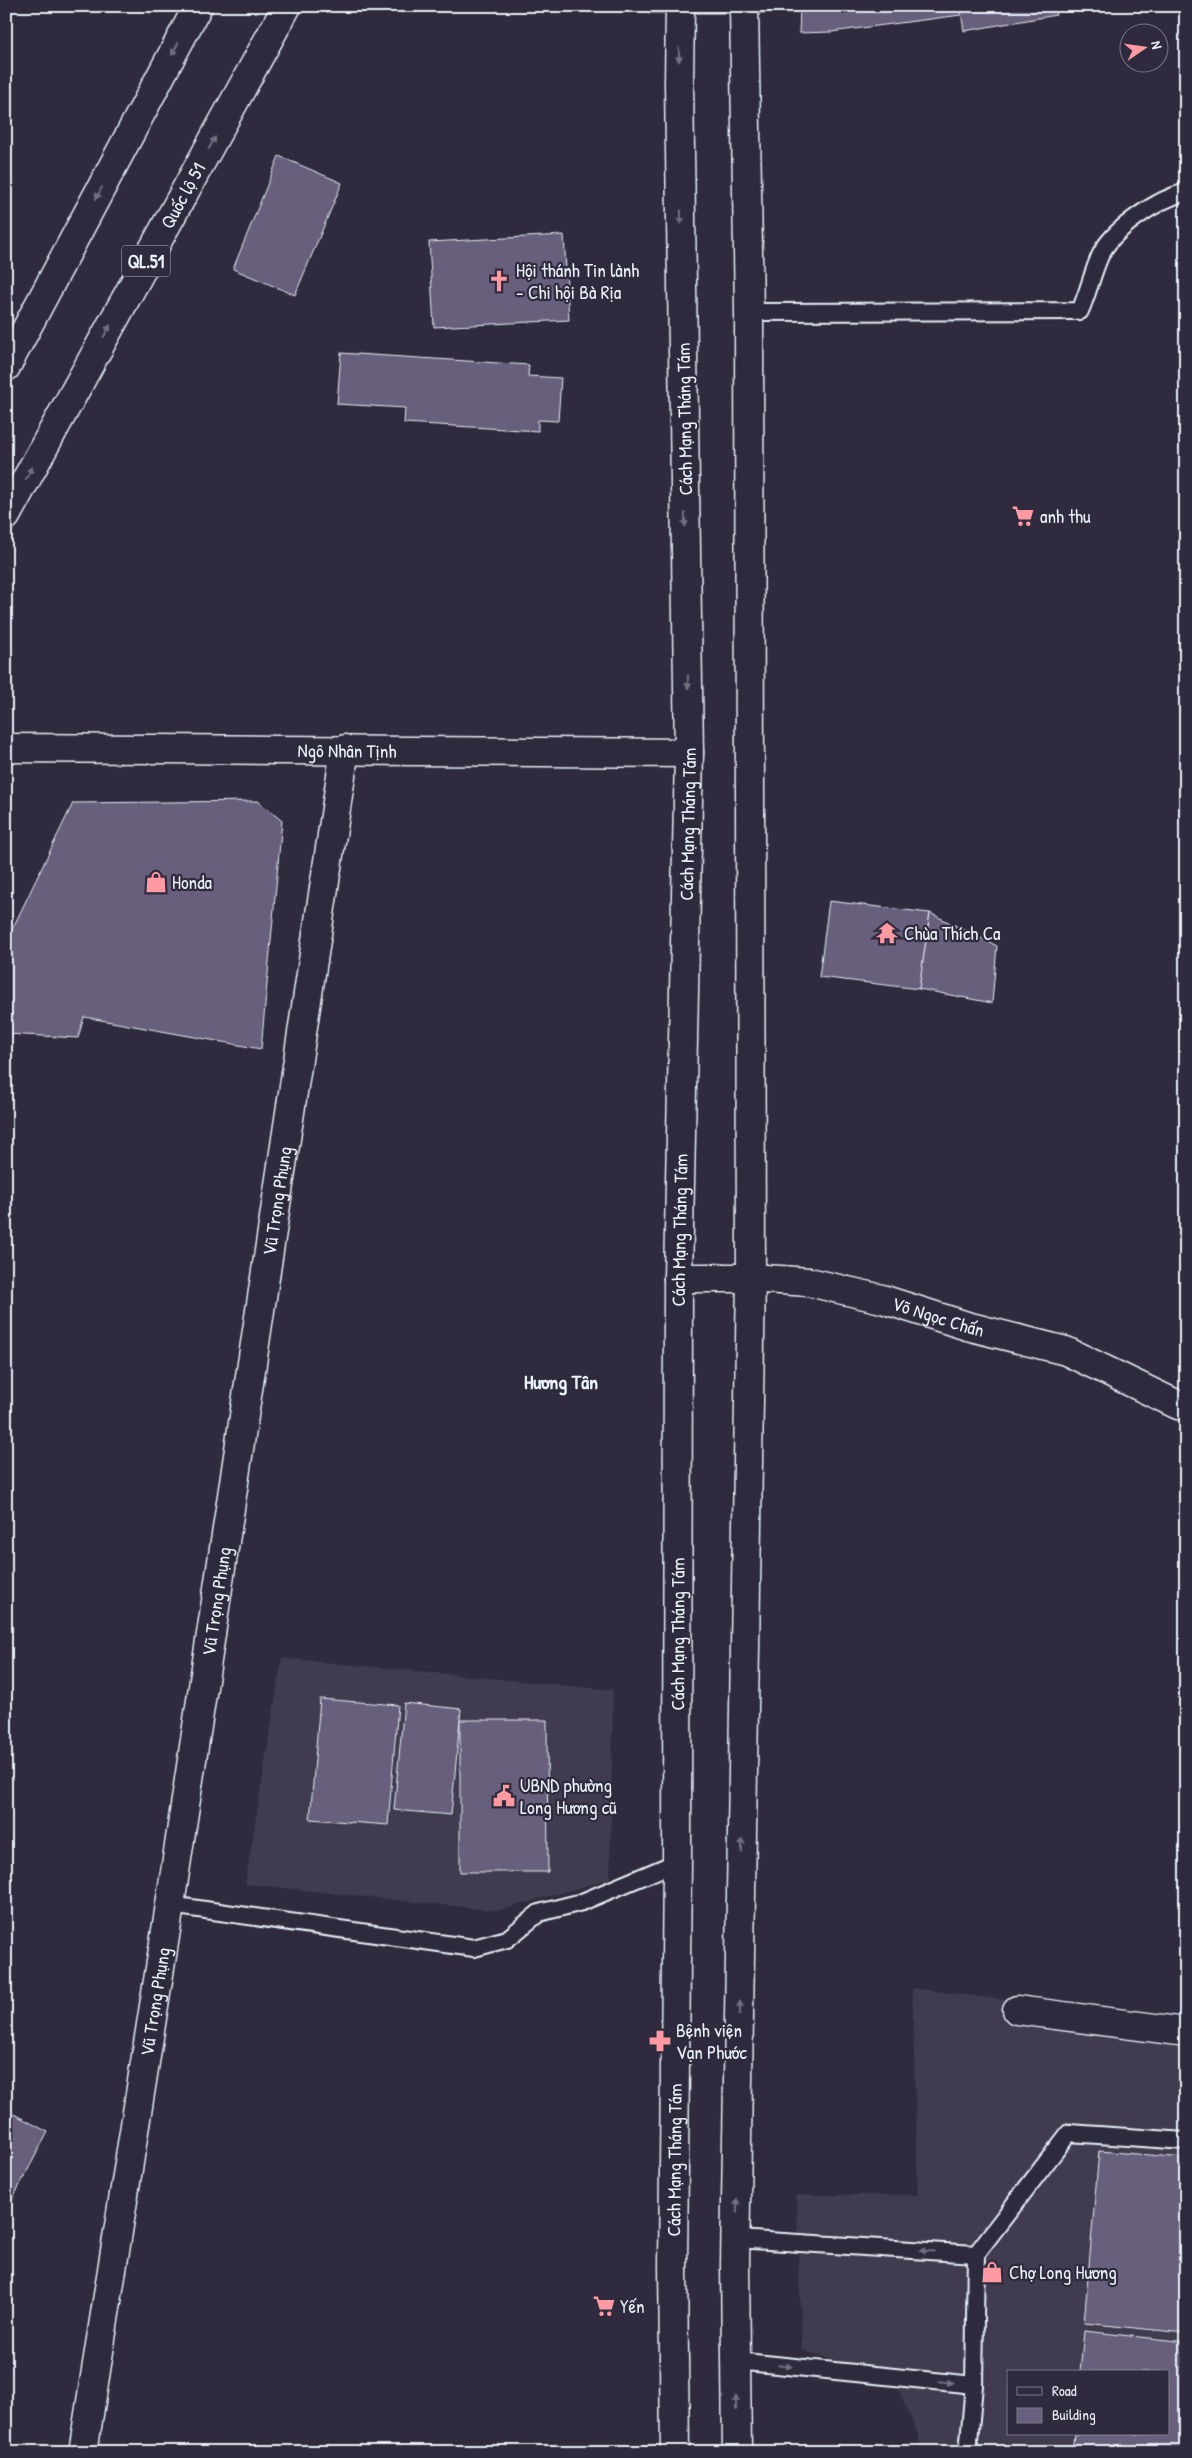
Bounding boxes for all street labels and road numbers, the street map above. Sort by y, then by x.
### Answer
street label: Quốc lộ 51 [154,158,211,233]
road number: QL.51 [122,246,170,276]
street label: Cách Mạng Tháng Tám [670,342,698,496]
street label: Ngô Nhân Tịnh [297,737,397,764]
street label: Cách Mạng Tháng Tám [673,747,702,901]
street label: Vũ Trọng Phụng [256,1145,298,1257]
street label: Cách Mạng Tháng Tám [665,1153,694,1306]
street label: Võ Ngọc Chấn [889,1290,987,1343]
street label: Vũ Trọng Phụng [195,1545,237,1658]
street label: Cách Mạng Tháng Tám [664,1557,691,1710]
street label: Vũ Trọng Phụng [133,1945,176,2058]
street label: Cách Mạng Tháng Tám [660,2083,688,2237]

